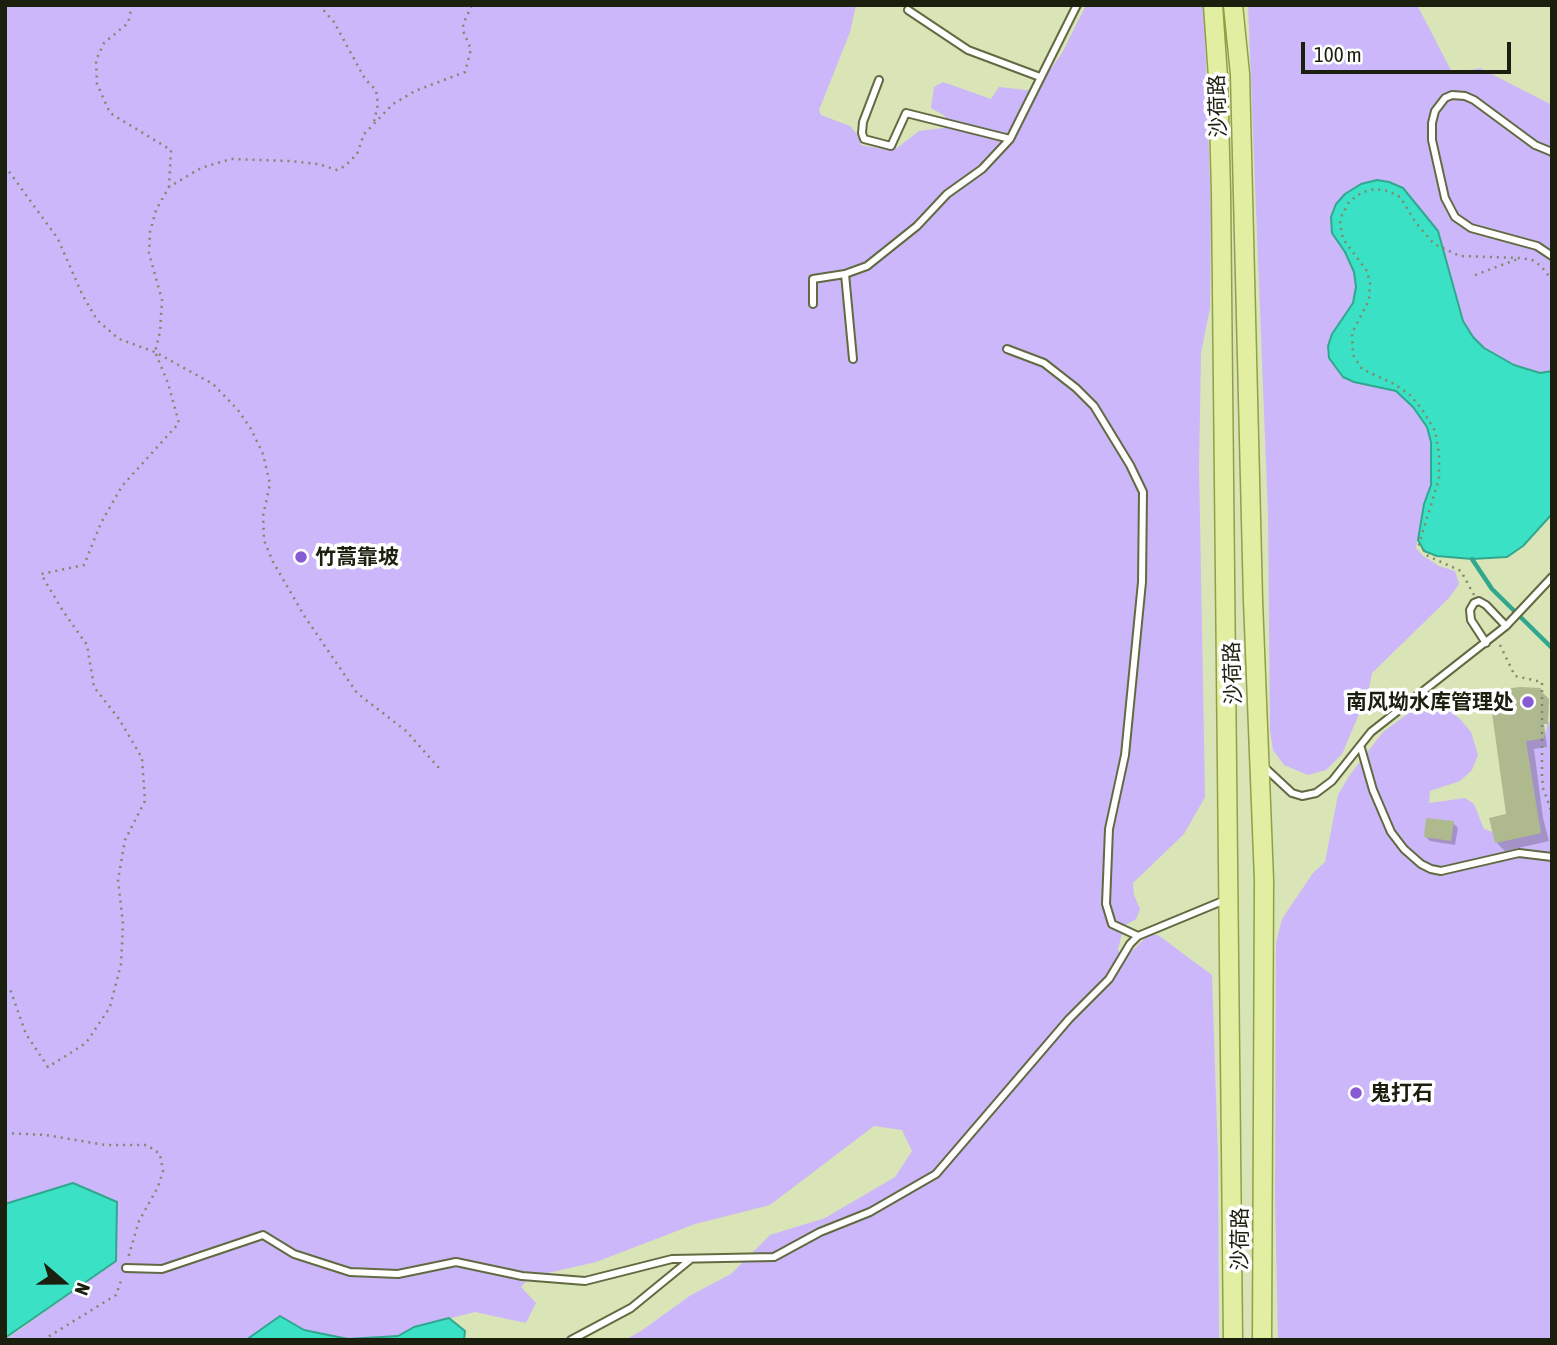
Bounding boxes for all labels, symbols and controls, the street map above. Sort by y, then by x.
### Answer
scale bar [1305,28,1515,72]
text: 100 m [1314,42,1362,66]
street label: 沙荷路 [1204,74,1232,138]
place label: 竹蒿靠坡 [315,544,399,570]
marker: 竹蒿靠坡 [293,549,309,565]
street label: 沙荷路 [1219,641,1247,705]
place label: 南风坳水库管理处 [1346,689,1514,715]
marker: 南风坳水库管理处 [1520,694,1536,710]
place label: 鬼打石 [1370,1080,1433,1106]
marker: 鬼打石 [1348,1085,1364,1101]
street label: 沙荷路 [1227,1208,1253,1270]
north arrow [28,1247,98,1317]
text: N [70,1280,95,1298]

